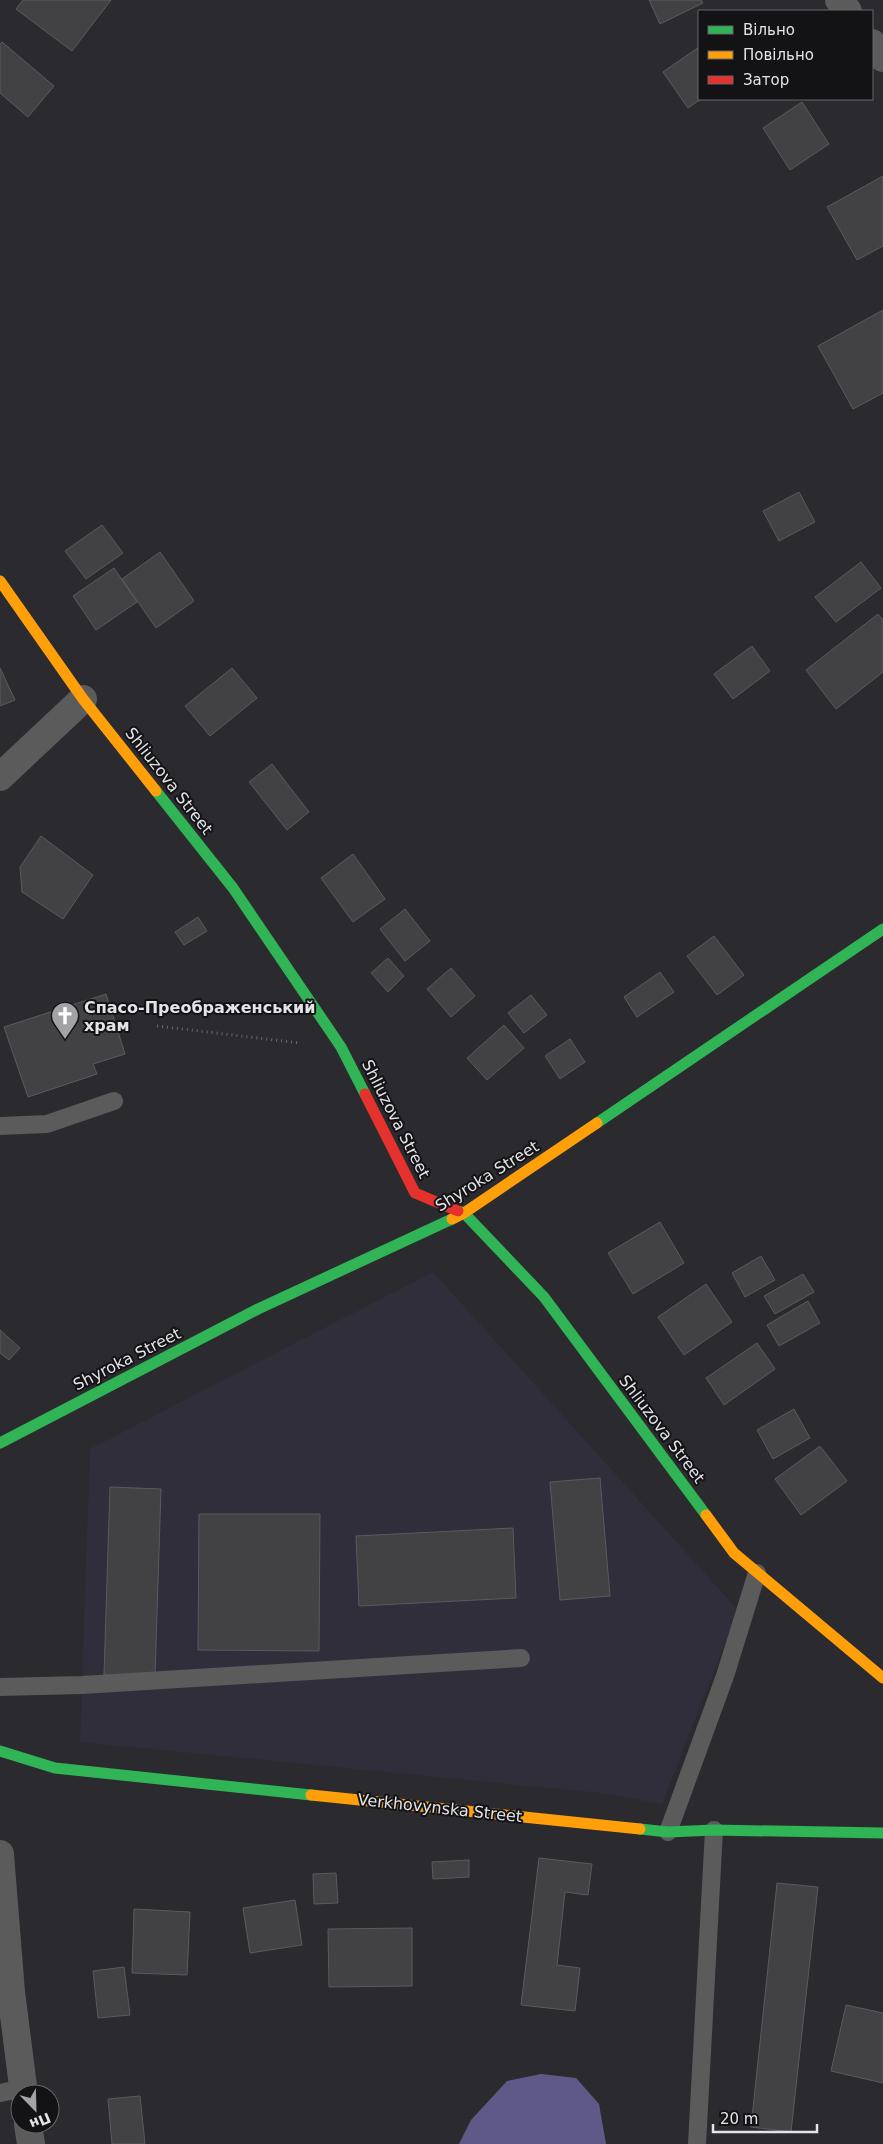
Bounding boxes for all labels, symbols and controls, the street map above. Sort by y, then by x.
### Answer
legend [698,10,873,100]
text: Вільно [743,21,795,39]
text: Повільно [743,46,814,64]
text: Затор [743,71,789,89]
street label: Shliuzova Street [121,724,217,838]
place label: Спасо-Преображенський храм [84,998,316,1035]
church icon: Спасо-Преображенський храм [50,1001,80,1040]
street label: Shliuzova Street [358,1057,434,1181]
street label: Shyroka Street [432,1137,542,1215]
street label: Shyroka Street [70,1324,184,1394]
street label: Shliuzova Street [615,1371,709,1487]
street label: Verkhovynska Street [357,1790,523,1826]
north arrow [10,2084,60,2134]
scale bar [713,2102,817,2134]
text: Пн [27,2109,53,2133]
text: 20 m [720,2110,758,2128]

